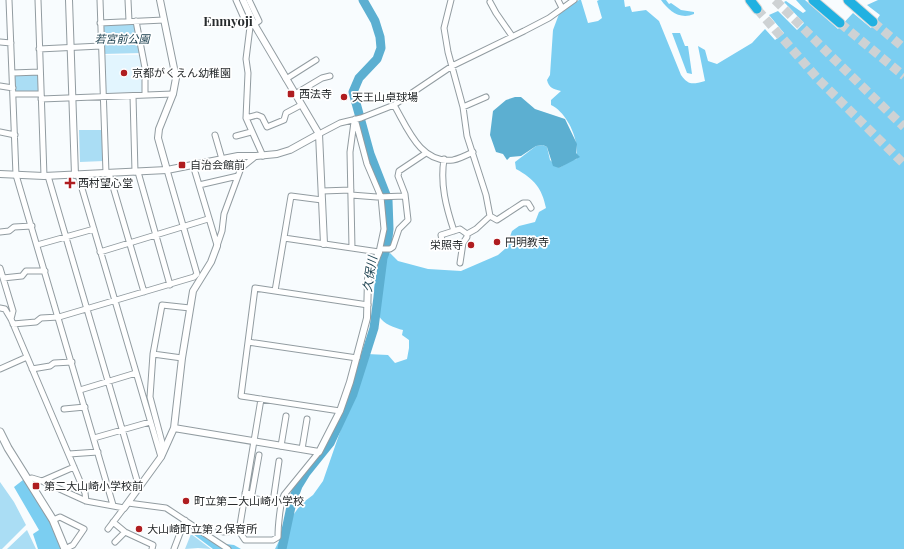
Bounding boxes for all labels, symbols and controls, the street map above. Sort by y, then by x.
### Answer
district label: Enmyoji [203,12,253,29]
park label: 若宮前公園 [95,31,151,46]
place label: 京都がくえん幼稚園 [132,65,231,80]
marker: 京都がくえん幼稚園 [119,68,129,78]
place label: 西法寺 [299,86,332,101]
marker: 西法寺 [286,89,296,99]
place label: 天王山卓球場 [352,89,418,104]
marker: 天王山卓球場 [339,92,349,102]
place label: 自治会館前 [190,157,245,172]
marker: 自治会館前 [177,160,187,170]
place label: 西村望心堂 [78,175,133,190]
marker: 西村望心堂 [65,178,75,188]
place label: 円明教寺 [505,234,549,249]
place label: 栄照寺 [430,237,463,252]
marker: 円明教寺 [492,237,502,247]
marker: 栄照寺 [466,240,476,250]
water label: 久保川 [358,253,380,293]
place label: 第二大山崎小学校前 [44,478,143,493]
marker: 第二大山崎小学校前 [31,481,41,491]
place label: 町立第二大山崎小学校 [194,493,304,508]
marker: 町立第二大山崎小学校 [181,496,191,506]
place label: 大山崎町立第２保育所 [147,521,258,536]
marker: 大山崎町立第２保育所 [134,524,144,534]

